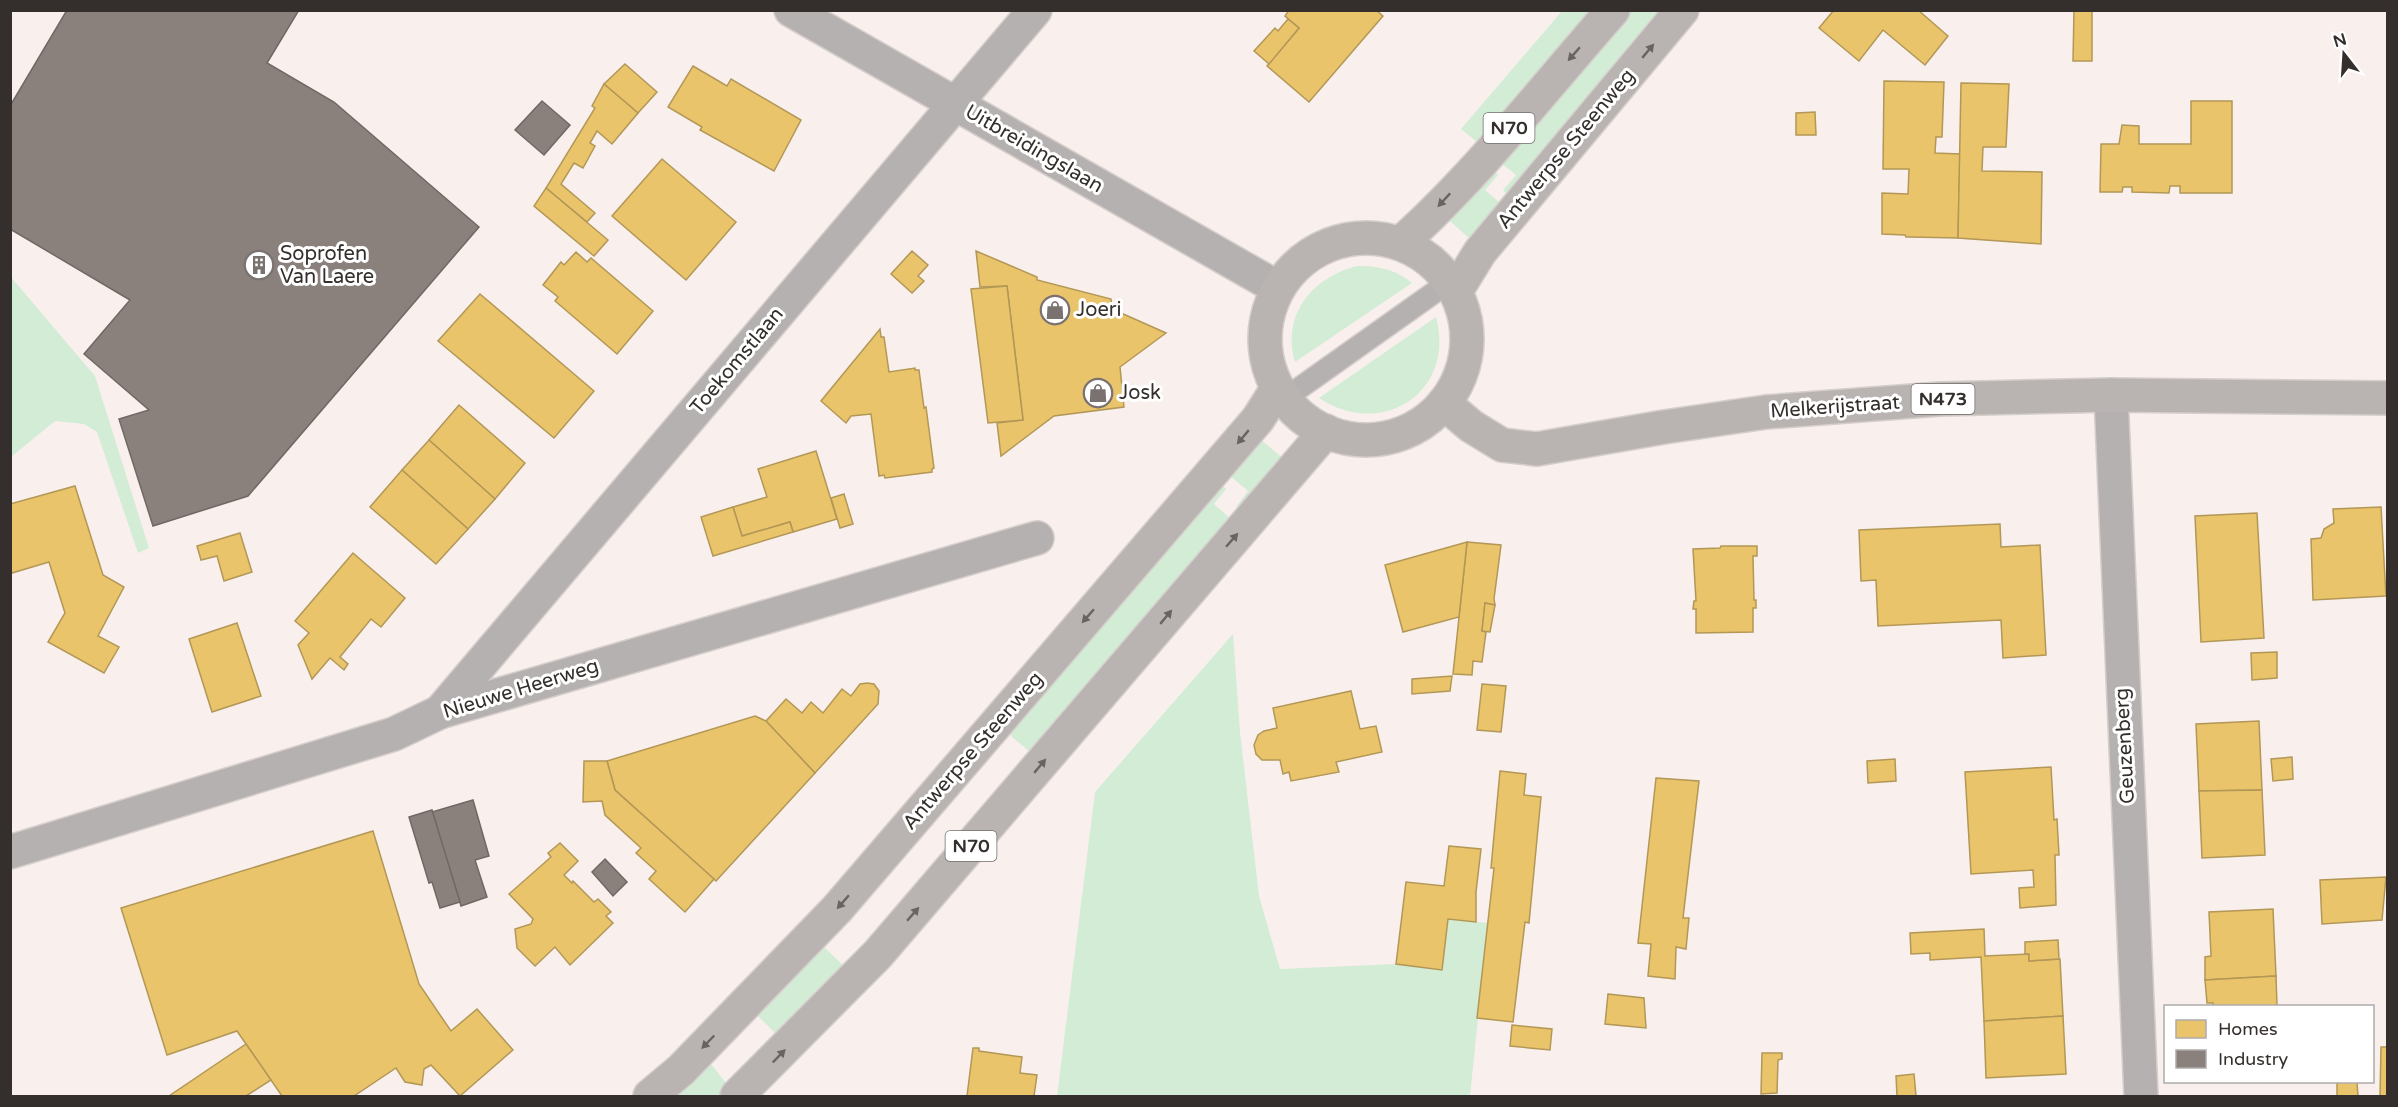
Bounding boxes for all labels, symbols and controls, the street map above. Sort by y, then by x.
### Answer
north arrow [2314,24,2374,84]
text: N [2331,29,2349,52]
one-way arrow [1641,44,1654,59]
one-way arrow [1568,46,1581,61]
street label: Antwerpse Steenweg [1492,64,1640,234]
street label: Uitbreidingslaan [961,100,1107,198]
road number: N70 [1484,113,1534,143]
one-way arrow [1438,193,1452,207]
place label: Soprofen Van Laere [280,242,374,289]
building icon: Soprofen Van Laere [243,249,275,281]
shop icon: Joeri [1039,294,1071,326]
place label: Joeri [1076,298,1121,322]
street label: Toekomstlaan [685,303,789,419]
shop icon: Josk [1082,377,1114,409]
place label: Josk [1119,381,1161,405]
road number: N473 [1912,384,1974,414]
street label: Melkerijstraat [1769,390,1901,423]
one-way arrow [1237,429,1250,444]
one-way arrow [1225,532,1238,548]
one-way arrow [1082,608,1095,623]
one-way arrow [1159,609,1172,625]
street label: Nieuwe Heerweg [440,654,602,724]
street label: Antwerpse Steenweg [898,667,1048,835]
street label: Geuzenberg [2110,687,2140,805]
one-way arrow [1033,758,1046,774]
road number: N70 [946,831,996,861]
one-way arrow [836,894,850,909]
one-way arrow [906,907,919,922]
legend [2164,1005,2374,1083]
text: Homes [2218,1018,2278,1040]
one-way arrow [701,1034,715,1048]
one-way arrow [772,1048,786,1063]
text: Industry [2218,1048,2289,1070]

